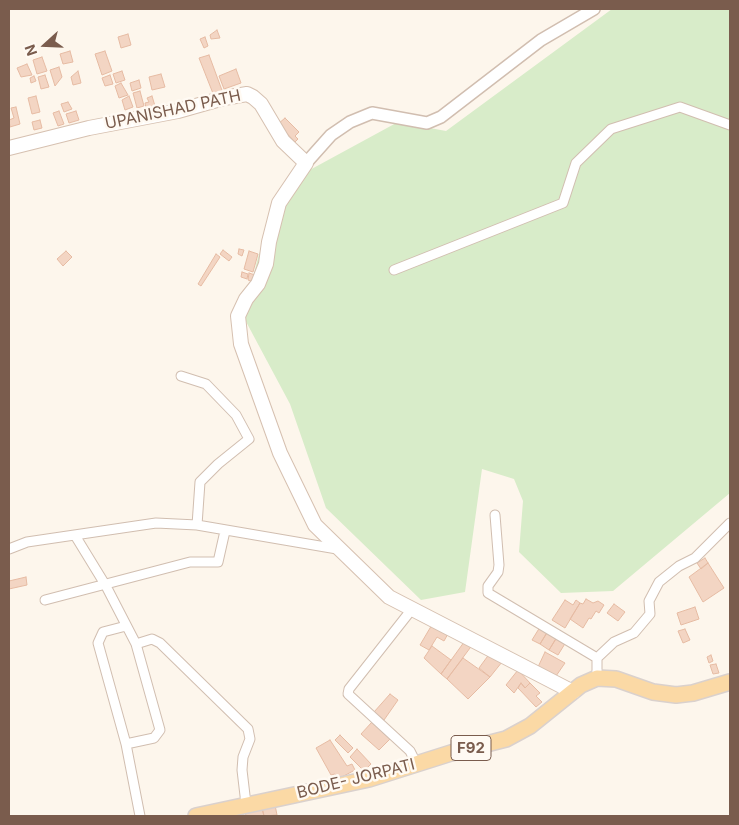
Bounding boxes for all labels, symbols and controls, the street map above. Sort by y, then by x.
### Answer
north arrow [20,20,70,70]
text: N [21,42,40,58]
street label: UPANISHAD PATH [103,86,243,134]
road number: F92 [451,736,491,760]
street label: BODE- JORPATI [295,755,417,803]

